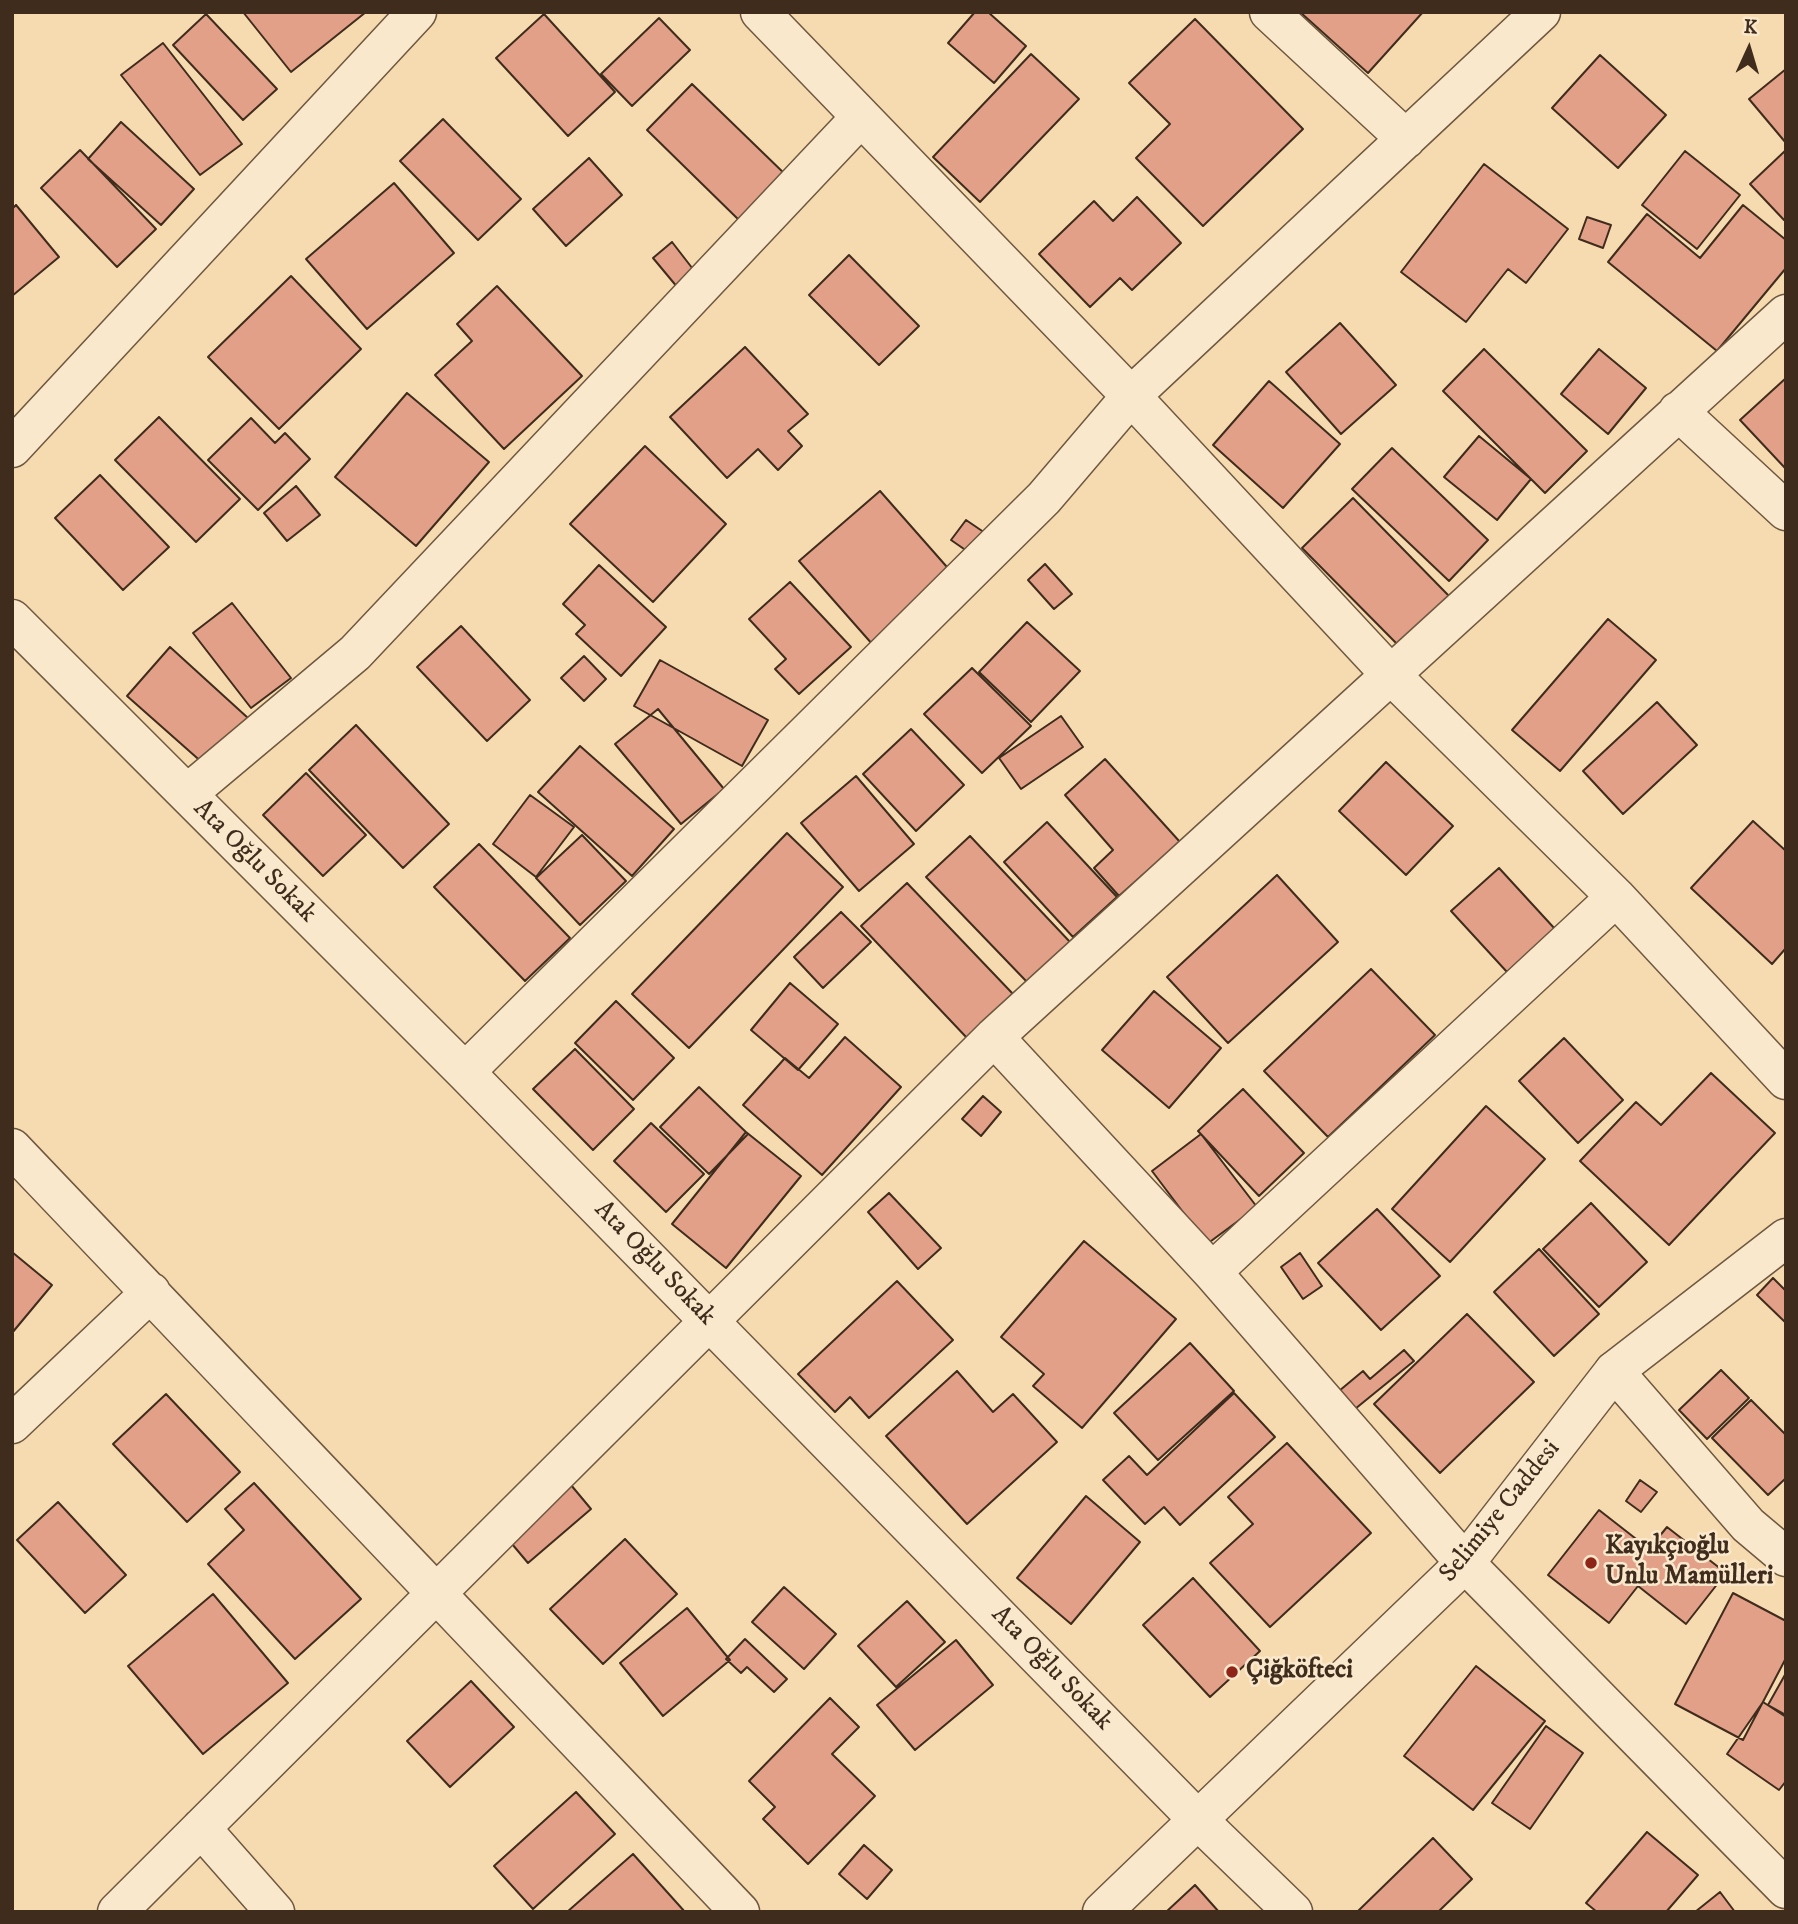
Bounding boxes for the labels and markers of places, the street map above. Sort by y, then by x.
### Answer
place label: Kayıkçıoğlu Unlu Mamülleri [1605,1532,1773,1594]
marker: Kayıkçıoğlu Unlu Mamülleri [1583,1555,1599,1571]
place label: Çiğköfteci [1246,1656,1353,1688]
marker: Çiğköfteci [1224,1664,1240,1680]

